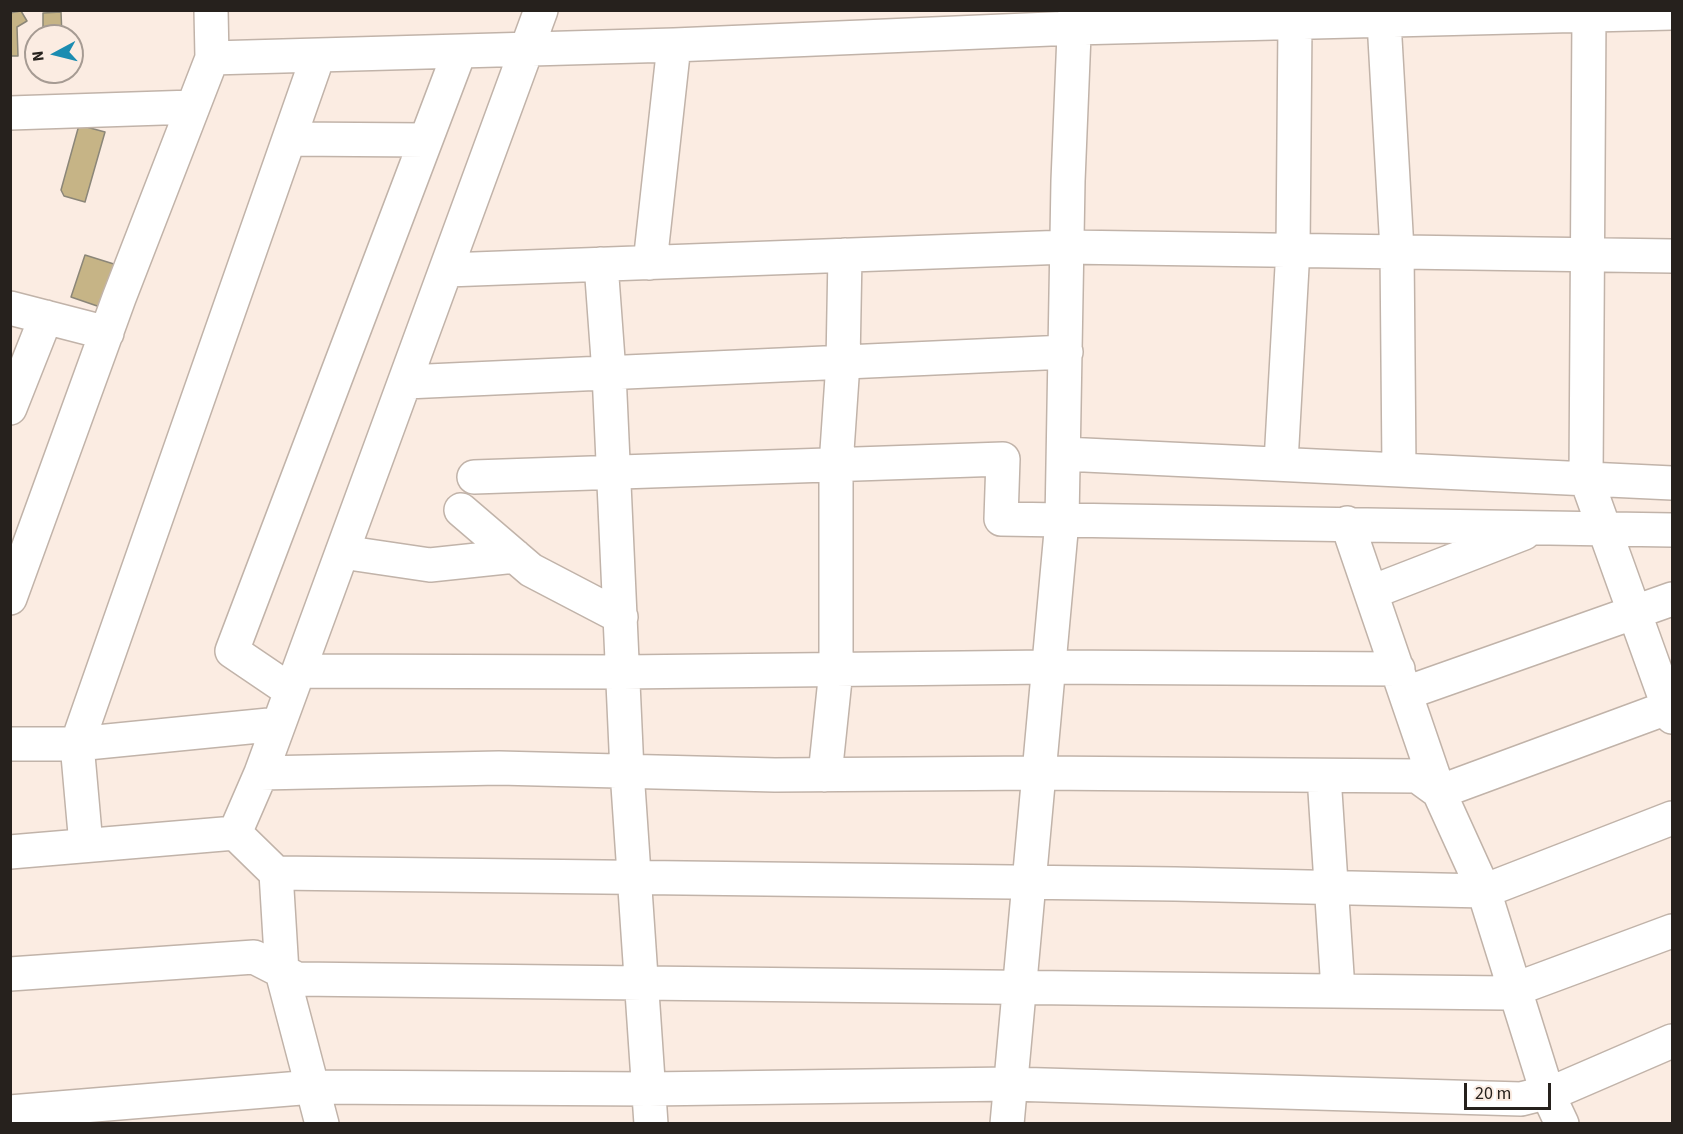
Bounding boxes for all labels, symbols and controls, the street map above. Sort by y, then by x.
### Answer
north arrow [24,24,84,84]
text: N [27,49,50,63]
scale bar [1467,1071,1554,1109]
text: 20 m [1475,1081,1511,1106]

